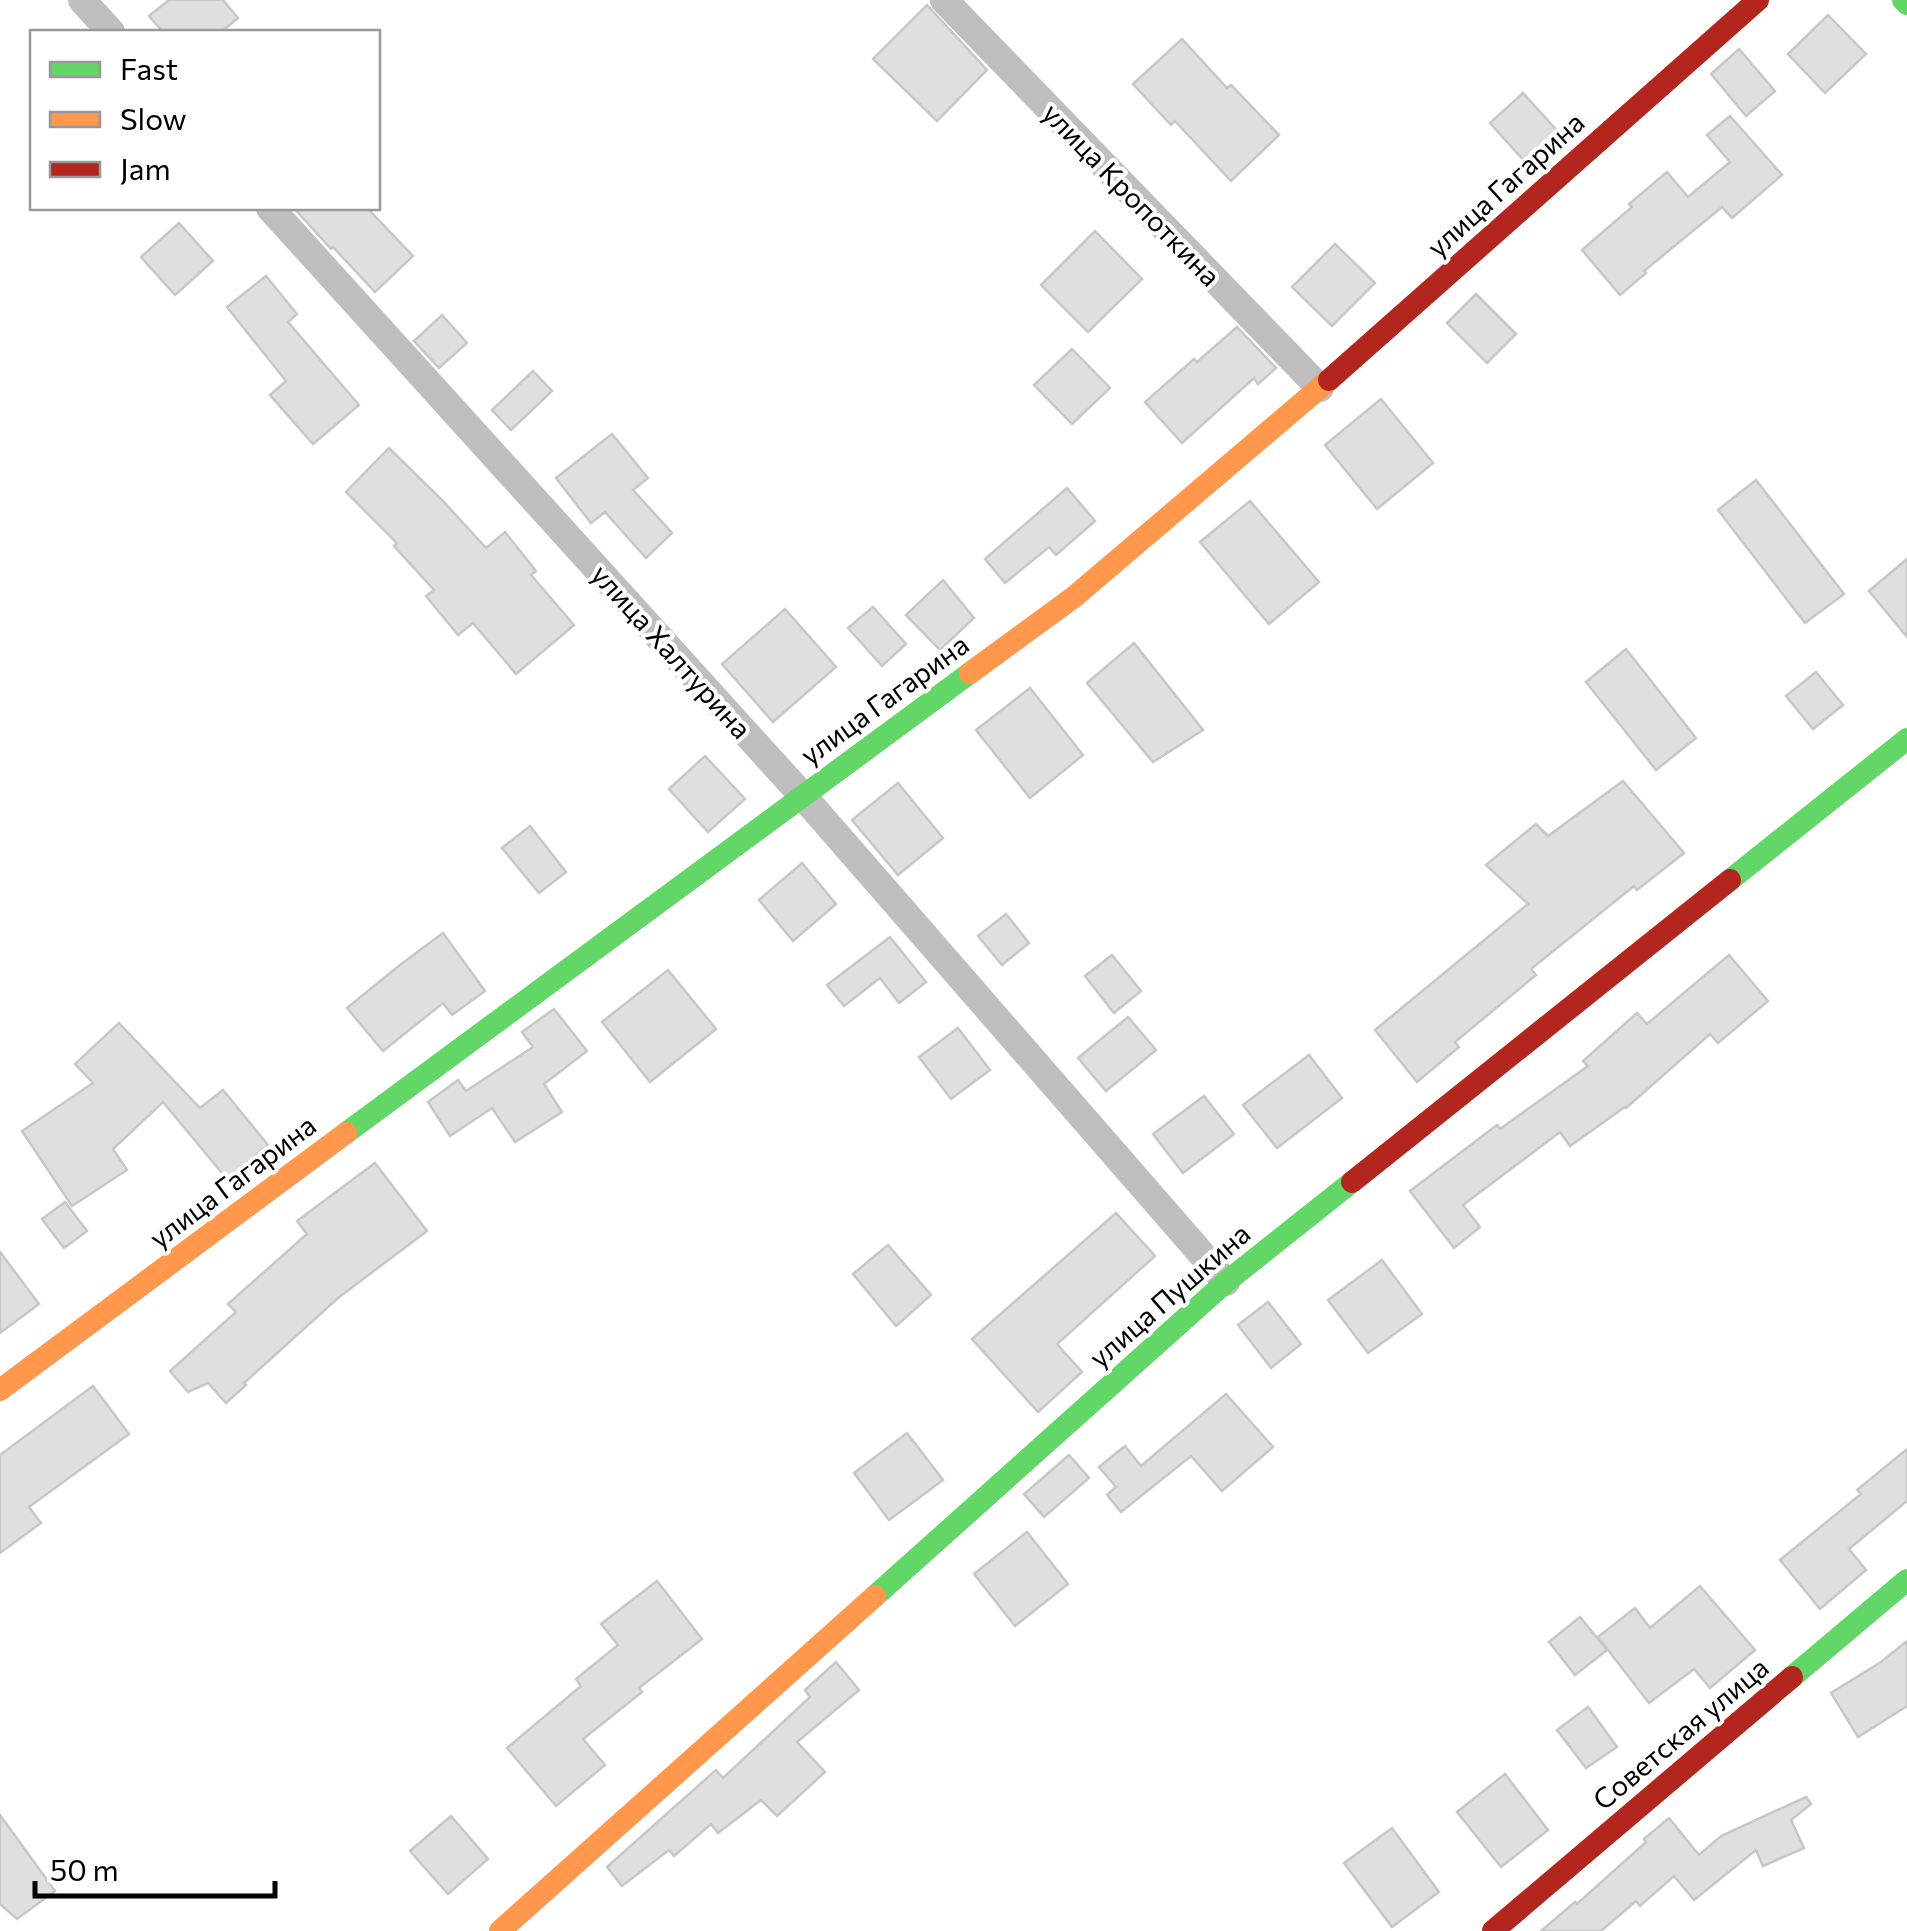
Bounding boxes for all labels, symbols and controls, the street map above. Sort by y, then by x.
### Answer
legend [30,30,380,210]
text: Fast [120,49,178,86]
street label: улица Кропоткина [1036,96,1228,292]
text: Slow [120,99,187,136]
street label: улица Гагарина [1419,105,1591,263]
text: Jam [120,149,171,186]
street label: улица Халтурина [585,557,759,745]
street label: улица Гагарина [793,627,975,771]
street label: улица Гагарина [142,1107,322,1255]
street label: улица Пушкина [1082,1216,1256,1374]
street label: Советская улица [1585,1650,1775,1816]
scale bar [35,1836,275,1898]
text: 50 m [50,1850,119,1887]

